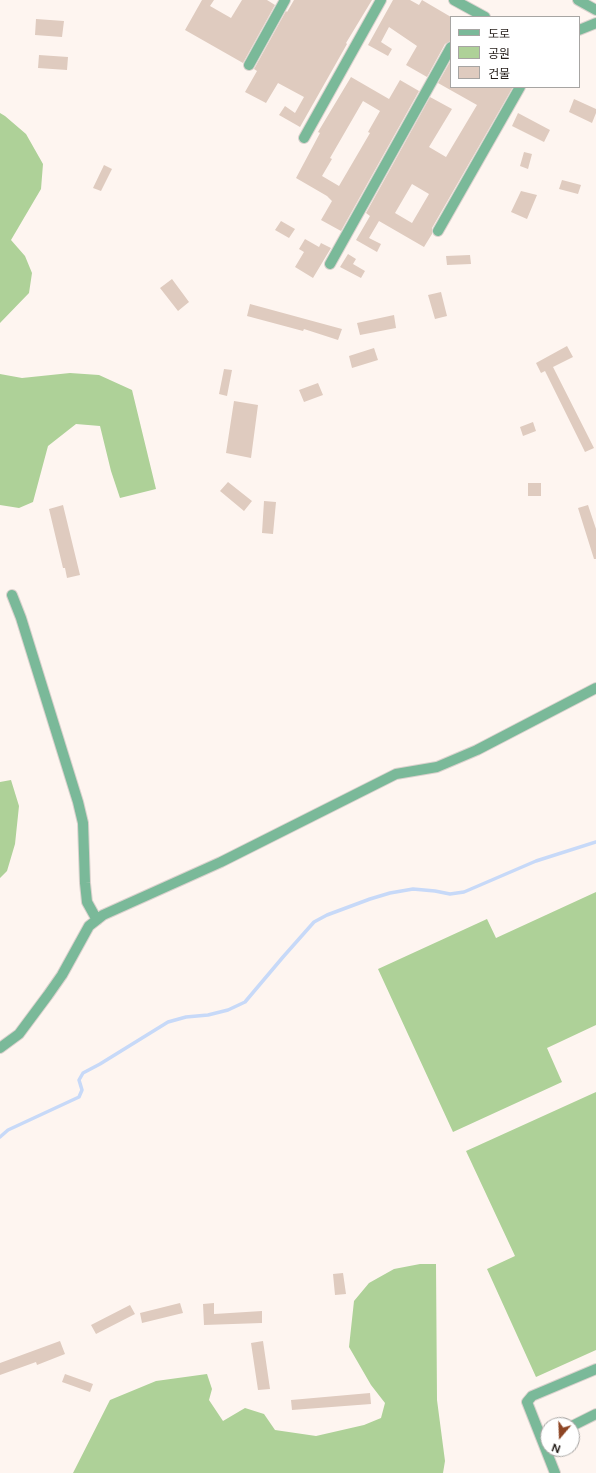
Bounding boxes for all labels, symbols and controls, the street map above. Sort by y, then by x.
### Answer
legend [450,16,580,88]
text: 도로 [488,27,510,41]
text: 공원 [488,47,510,61]
text: 건물 [488,67,510,81]
north arrow [540,1417,580,1457]
text: N [550,1440,562,1455]

